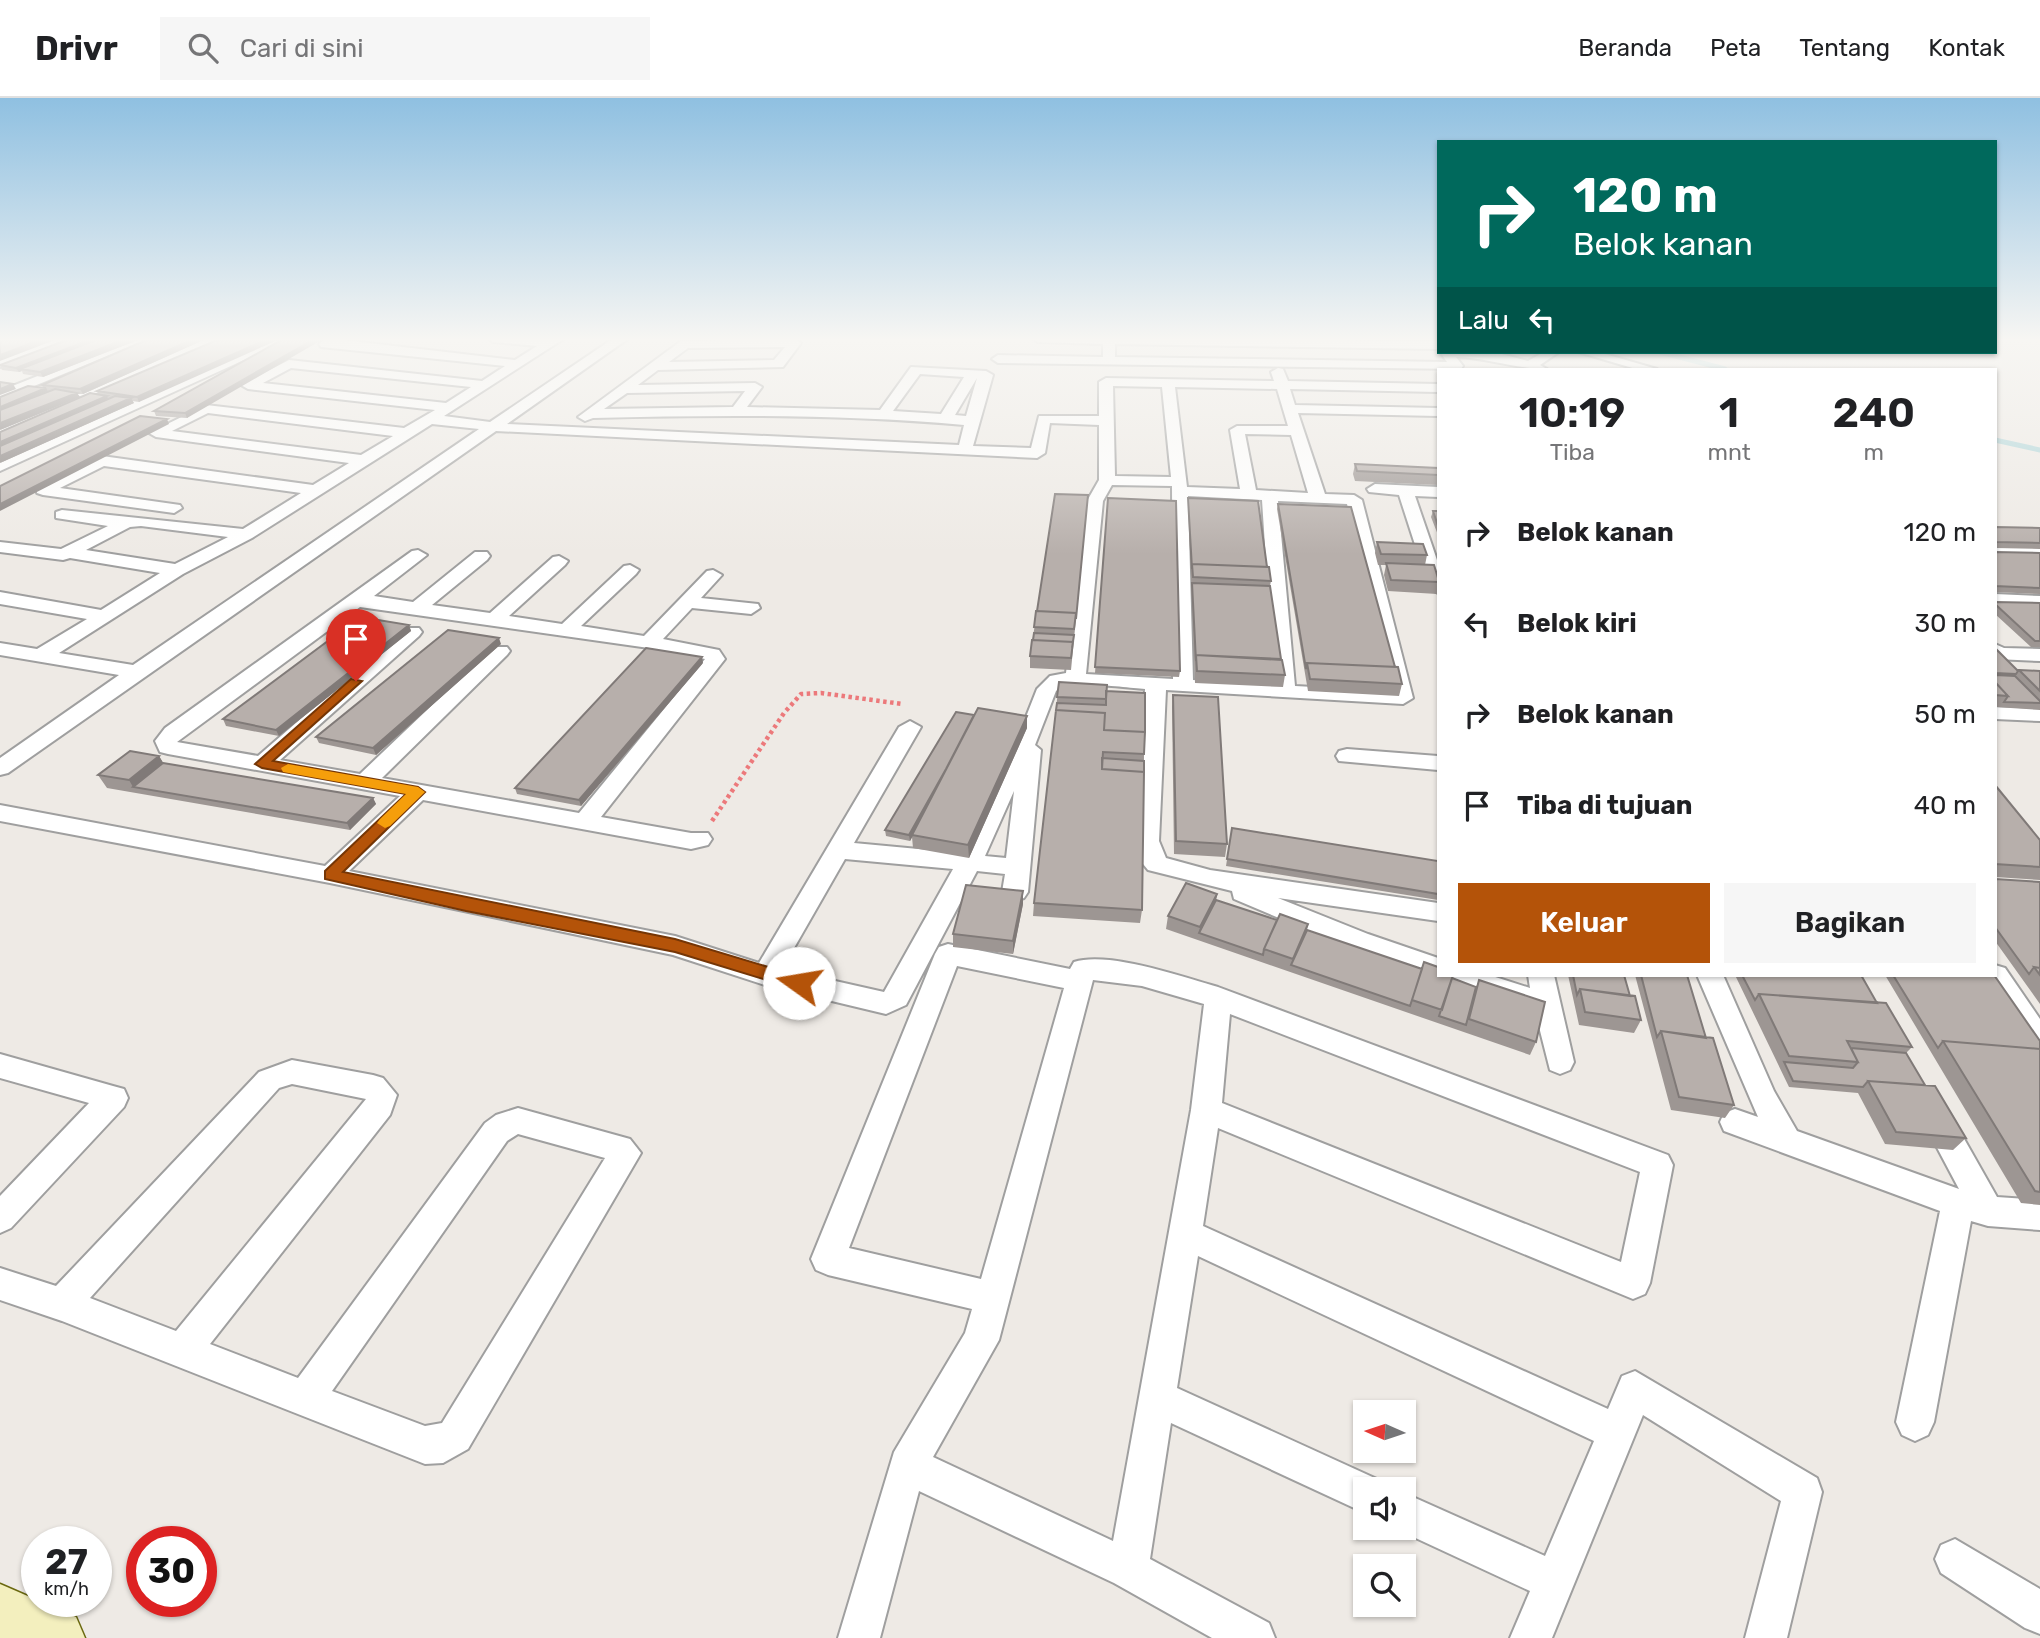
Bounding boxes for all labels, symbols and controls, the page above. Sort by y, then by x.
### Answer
search box [160,17,650,80]
text: Drivr [35,29,118,68]
icon: search [184,29,222,67]
text: Cari di sini [240,33,364,64]
text: Beranda [1578,34,1672,62]
text: Peta [1710,34,1761,62]
text: Tentang [1799,34,1890,62]
text: Kontak [1928,34,2005,62]
text: 120 m [1573,166,1718,224]
icon: right [1458,168,1549,259]
text: Belok kanan [1573,225,1753,263]
icon: left [1523,301,1561,339]
text: Lalu [1458,305,1509,336]
text: 10:19 [1519,388,1626,438]
text: 1 [1719,388,1739,438]
text: 240 [1833,388,1915,438]
text: Tiba [1550,438,1595,466]
text: mnt [1707,438,1751,466]
text: m [1864,438,1884,466]
icon: right [1458,514,1496,552]
text: Belok kanan [1517,517,1674,548]
text: 120 m [1904,517,1976,548]
icon: left [1458,605,1496,643]
text: Belok kiri [1517,608,1637,639]
text: 30 m [1914,608,1976,639]
pin [326,609,386,681]
icon: arrive [337,620,375,658]
icon: right [1458,696,1496,734]
text: Belok kanan [1517,699,1674,730]
text: 50 m [1915,699,1976,730]
icon: arrive [1458,787,1496,825]
text: Tiba di tujuan [1517,790,1692,821]
text: 40 m [1914,790,1976,821]
button: Keluar [1458,883,1710,963]
button: Bagikan [1724,883,1976,963]
position arrow [762,946,836,1020]
north arrow [1353,1400,1416,1463]
map controls [1353,1400,1416,1617]
button: sound [1353,1477,1416,1540]
speed limit sign: 30 [126,1526,217,1617]
text: 27 [45,1541,88,1583]
button: search [1353,1554,1416,1617]
text: km/h [44,1578,89,1600]

